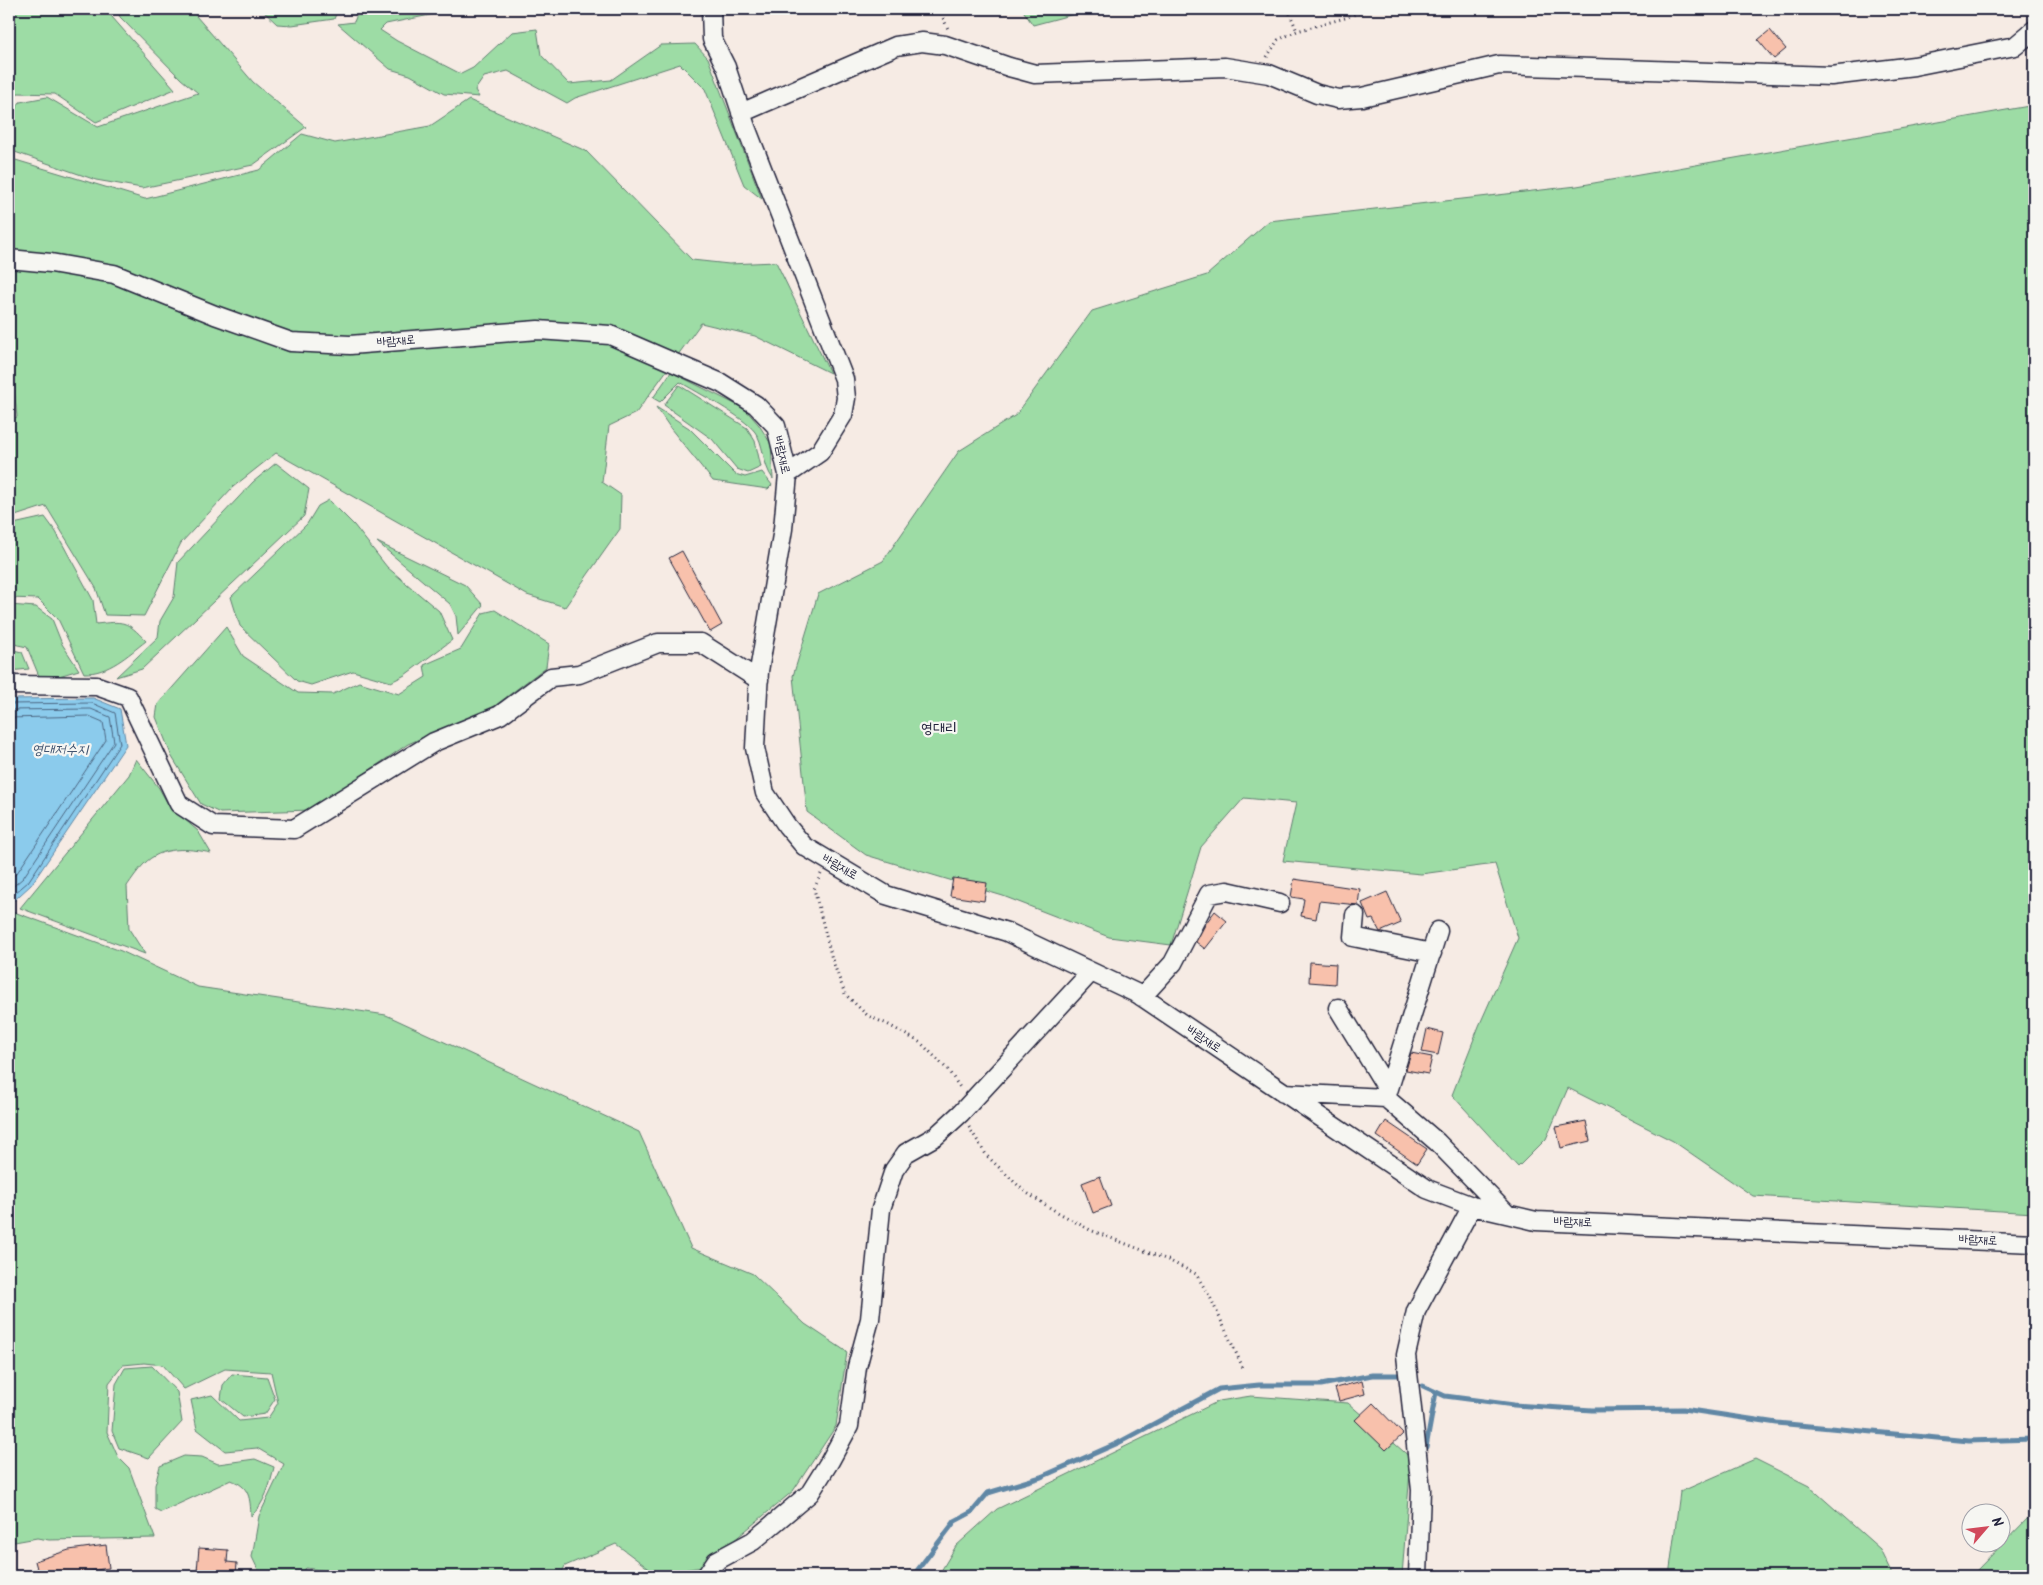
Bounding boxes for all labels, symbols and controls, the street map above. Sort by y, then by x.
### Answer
street label: 바람재로 [376,330,416,352]
street label: 바람재로 [769,434,795,476]
district label: 영대리 [921,717,957,741]
water label: 영대저수지 [32,739,90,761]
street label: 바람재로 [819,849,861,885]
street label: 바람재로 [1183,1020,1225,1058]
street label: 바람재로 [1553,1212,1593,1232]
street label: 바람재로 [1958,1230,1998,1250]
north arrow [1960,1502,2010,1552]
text: N [1985,1513,2008,1532]

